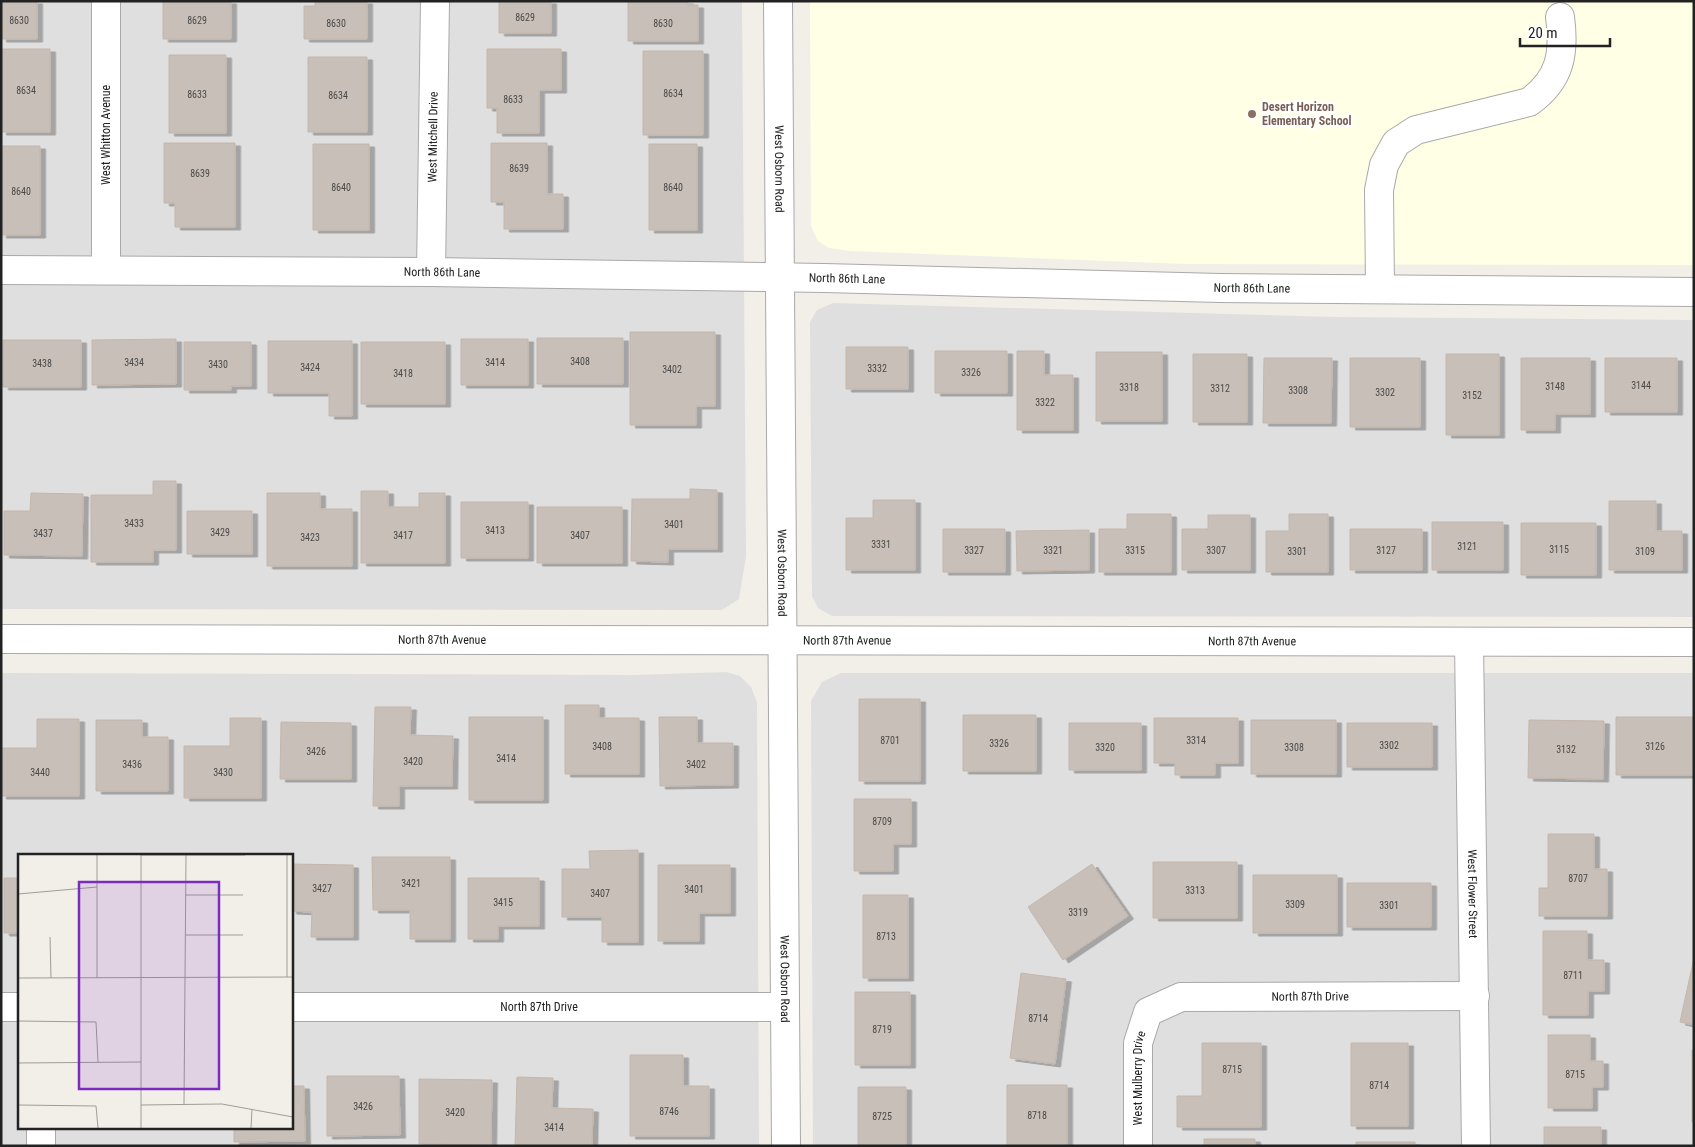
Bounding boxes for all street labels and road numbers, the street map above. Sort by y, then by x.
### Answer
street label: West Whitton Avenue [99,85,113,185]
street label: West Mitchell Drive [425,91,441,183]
street label: West Osborn Road [772,125,786,213]
street label: North 86th Lane [404,265,481,280]
street label: North 86th Lane [809,271,886,287]
street label: North 86th Lane [1213,281,1290,296]
street label: West Osborn Road [775,529,789,617]
street label: North 87th Avenue [398,633,486,647]
street label: North 87th Avenue [803,633,891,648]
street label: North 87th Avenue [1208,634,1296,648]
street label: West Flower Street [1465,849,1480,939]
street label: West Osborn Road [778,935,792,1023]
street label: North 87th Drive [1271,989,1349,1004]
street label: North 87th Drive [500,1000,578,1014]
street label: West Mulberry Drive [1131,1029,1149,1125]

